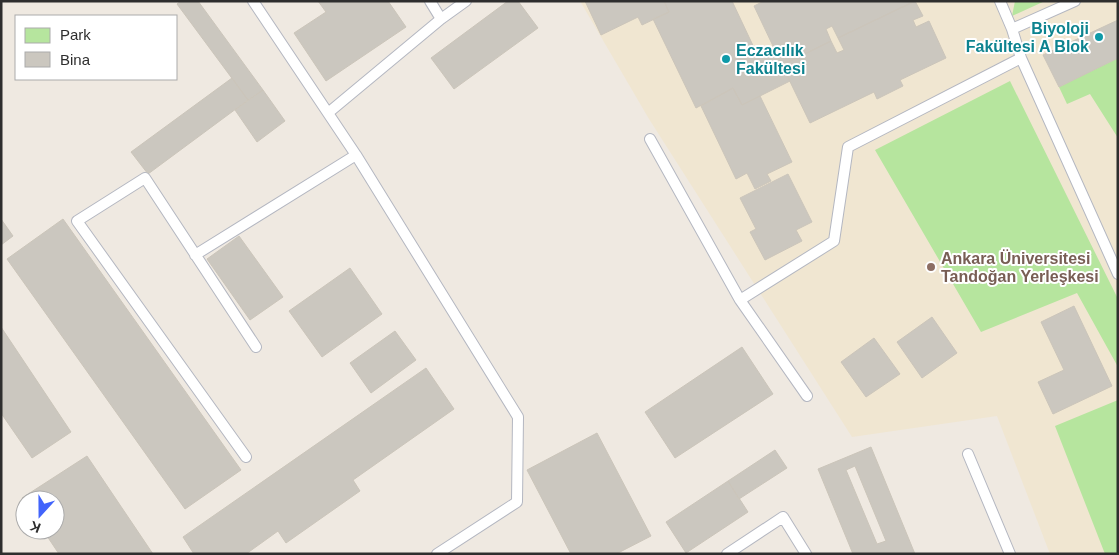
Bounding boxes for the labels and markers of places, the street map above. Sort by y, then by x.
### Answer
place label: Biyoloji Fakültesi A Blok [966,20,1089,55]
marker: Biyoloji Fakültesi A Blok [1093,31,1105,43]
place label: Eczacılık Fakültesi [736,42,805,77]
marker: Eczacılık Fakültesi [720,53,732,65]
place label: Ankara Üniversitesi Tandoğan Yerleşkesi [941,249,1099,285]
marker: Ankara Üniversitesi Tandoğan Yerleşkesi [925,261,937,273]

